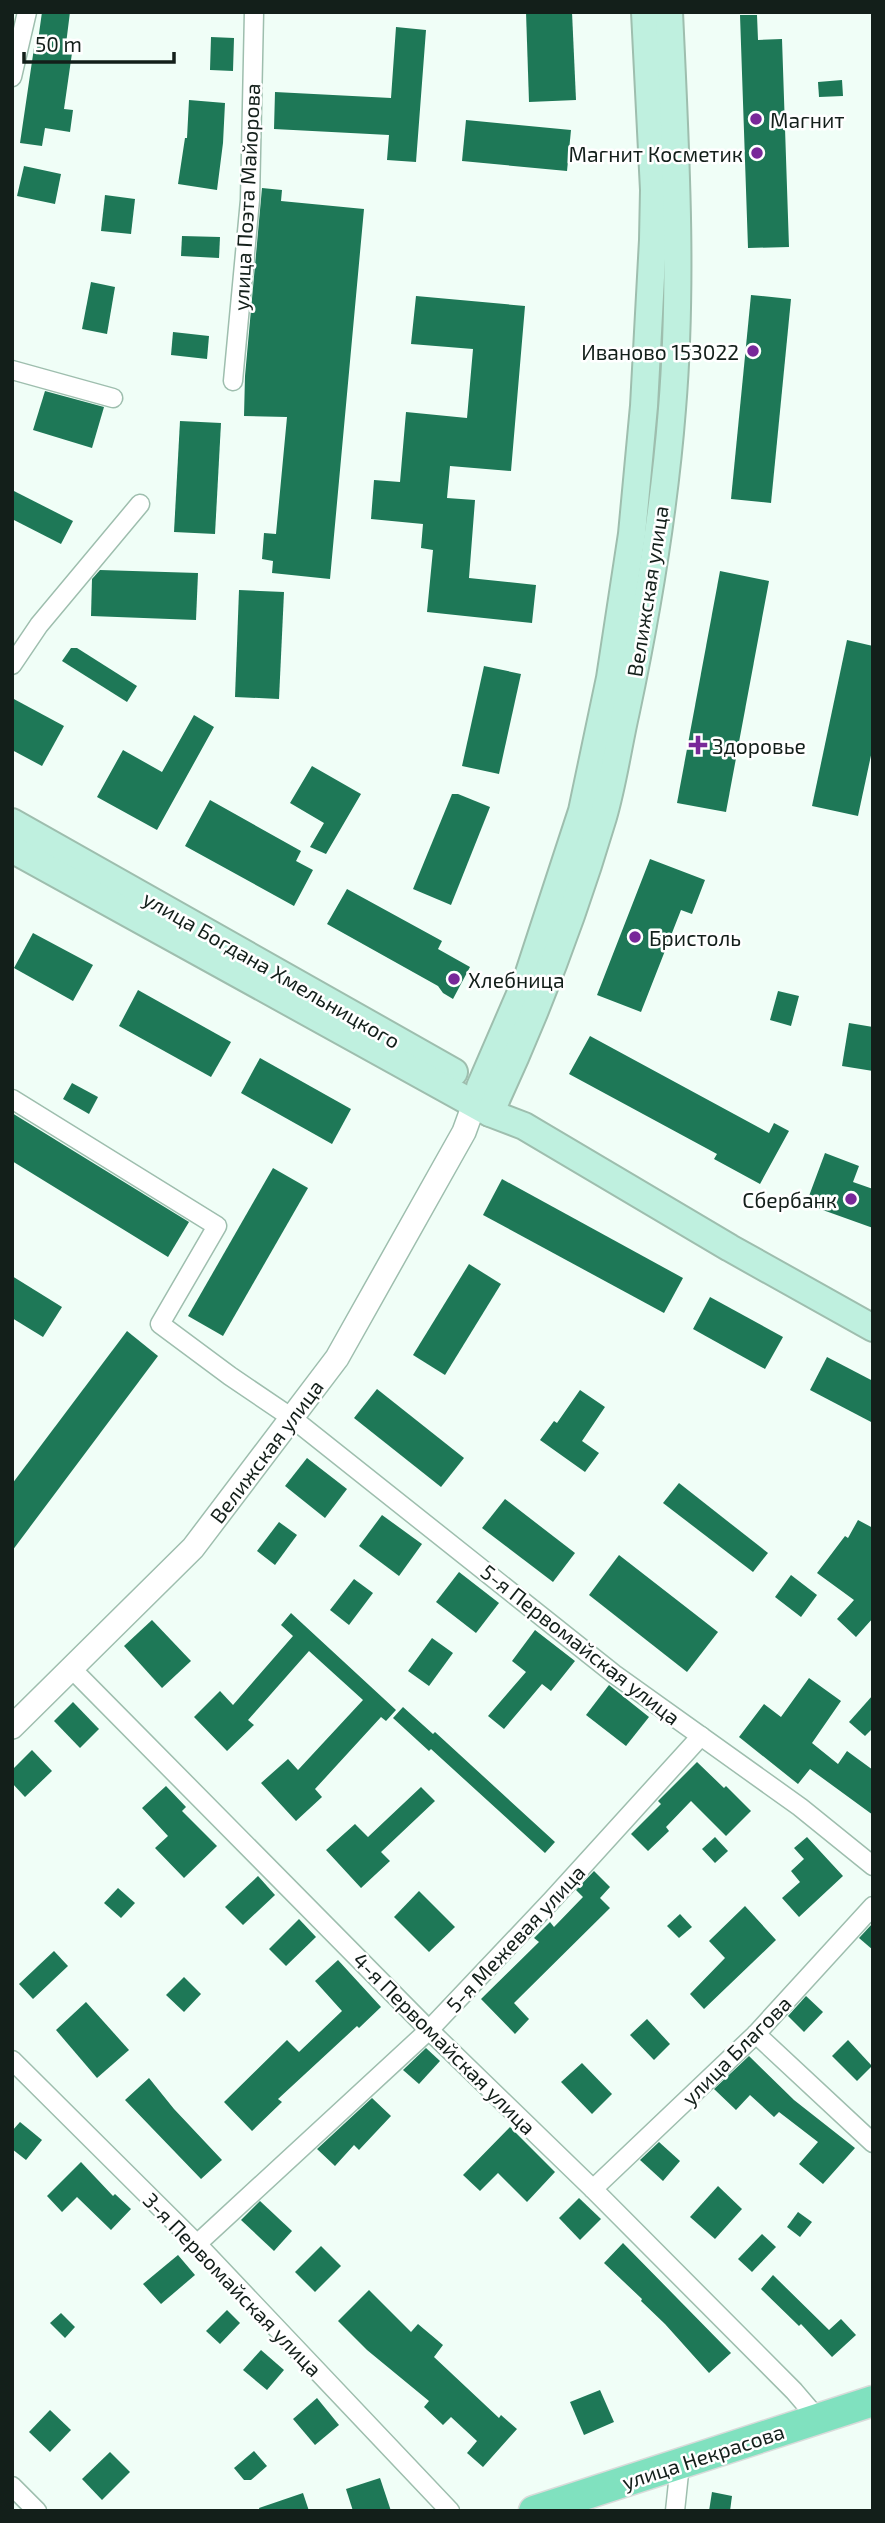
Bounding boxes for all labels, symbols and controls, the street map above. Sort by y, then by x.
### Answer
scale bar [24,21,175,65]
text: 50 m [35,31,82,56]
street label: улица Поэта Майорова [228,82,265,312]
place label: Магнит [770,107,845,132]
marker: Магнит [748,111,764,127]
place label: Магнит Косметик [569,141,743,166]
marker: Магнит Косметик [749,145,765,161]
place label: Иваново 153022 [581,339,739,364]
marker: Иваново 153022 [745,343,761,359]
street label: Велижская улица [621,504,674,679]
place label: Здоровье [712,733,806,758]
marker: Здоровье [690,737,706,753]
street label: улица Богдана Хмельницкого [139,885,405,1054]
place label: Бристоль [649,925,741,950]
marker: Бристоль [627,929,643,945]
place label: Хлебница [468,967,565,992]
marker: Хлебница [446,971,462,987]
place label: Сбербанк [742,1187,837,1212]
marker: Сбербанк [843,1191,859,1207]
street label: Велижская улица [204,1374,329,1528]
street label: 5-я Первомайская улица [476,1559,685,1730]
street label: 5-я Межевая улица [440,1859,590,2017]
street label: 4-я Первомайская улица [348,1947,541,2140]
street label: улица Благова [676,1990,796,2110]
street label: 3-я Первомайская улица [138,2187,327,2382]
street label: улица Некрасова [619,2418,788,2495]

